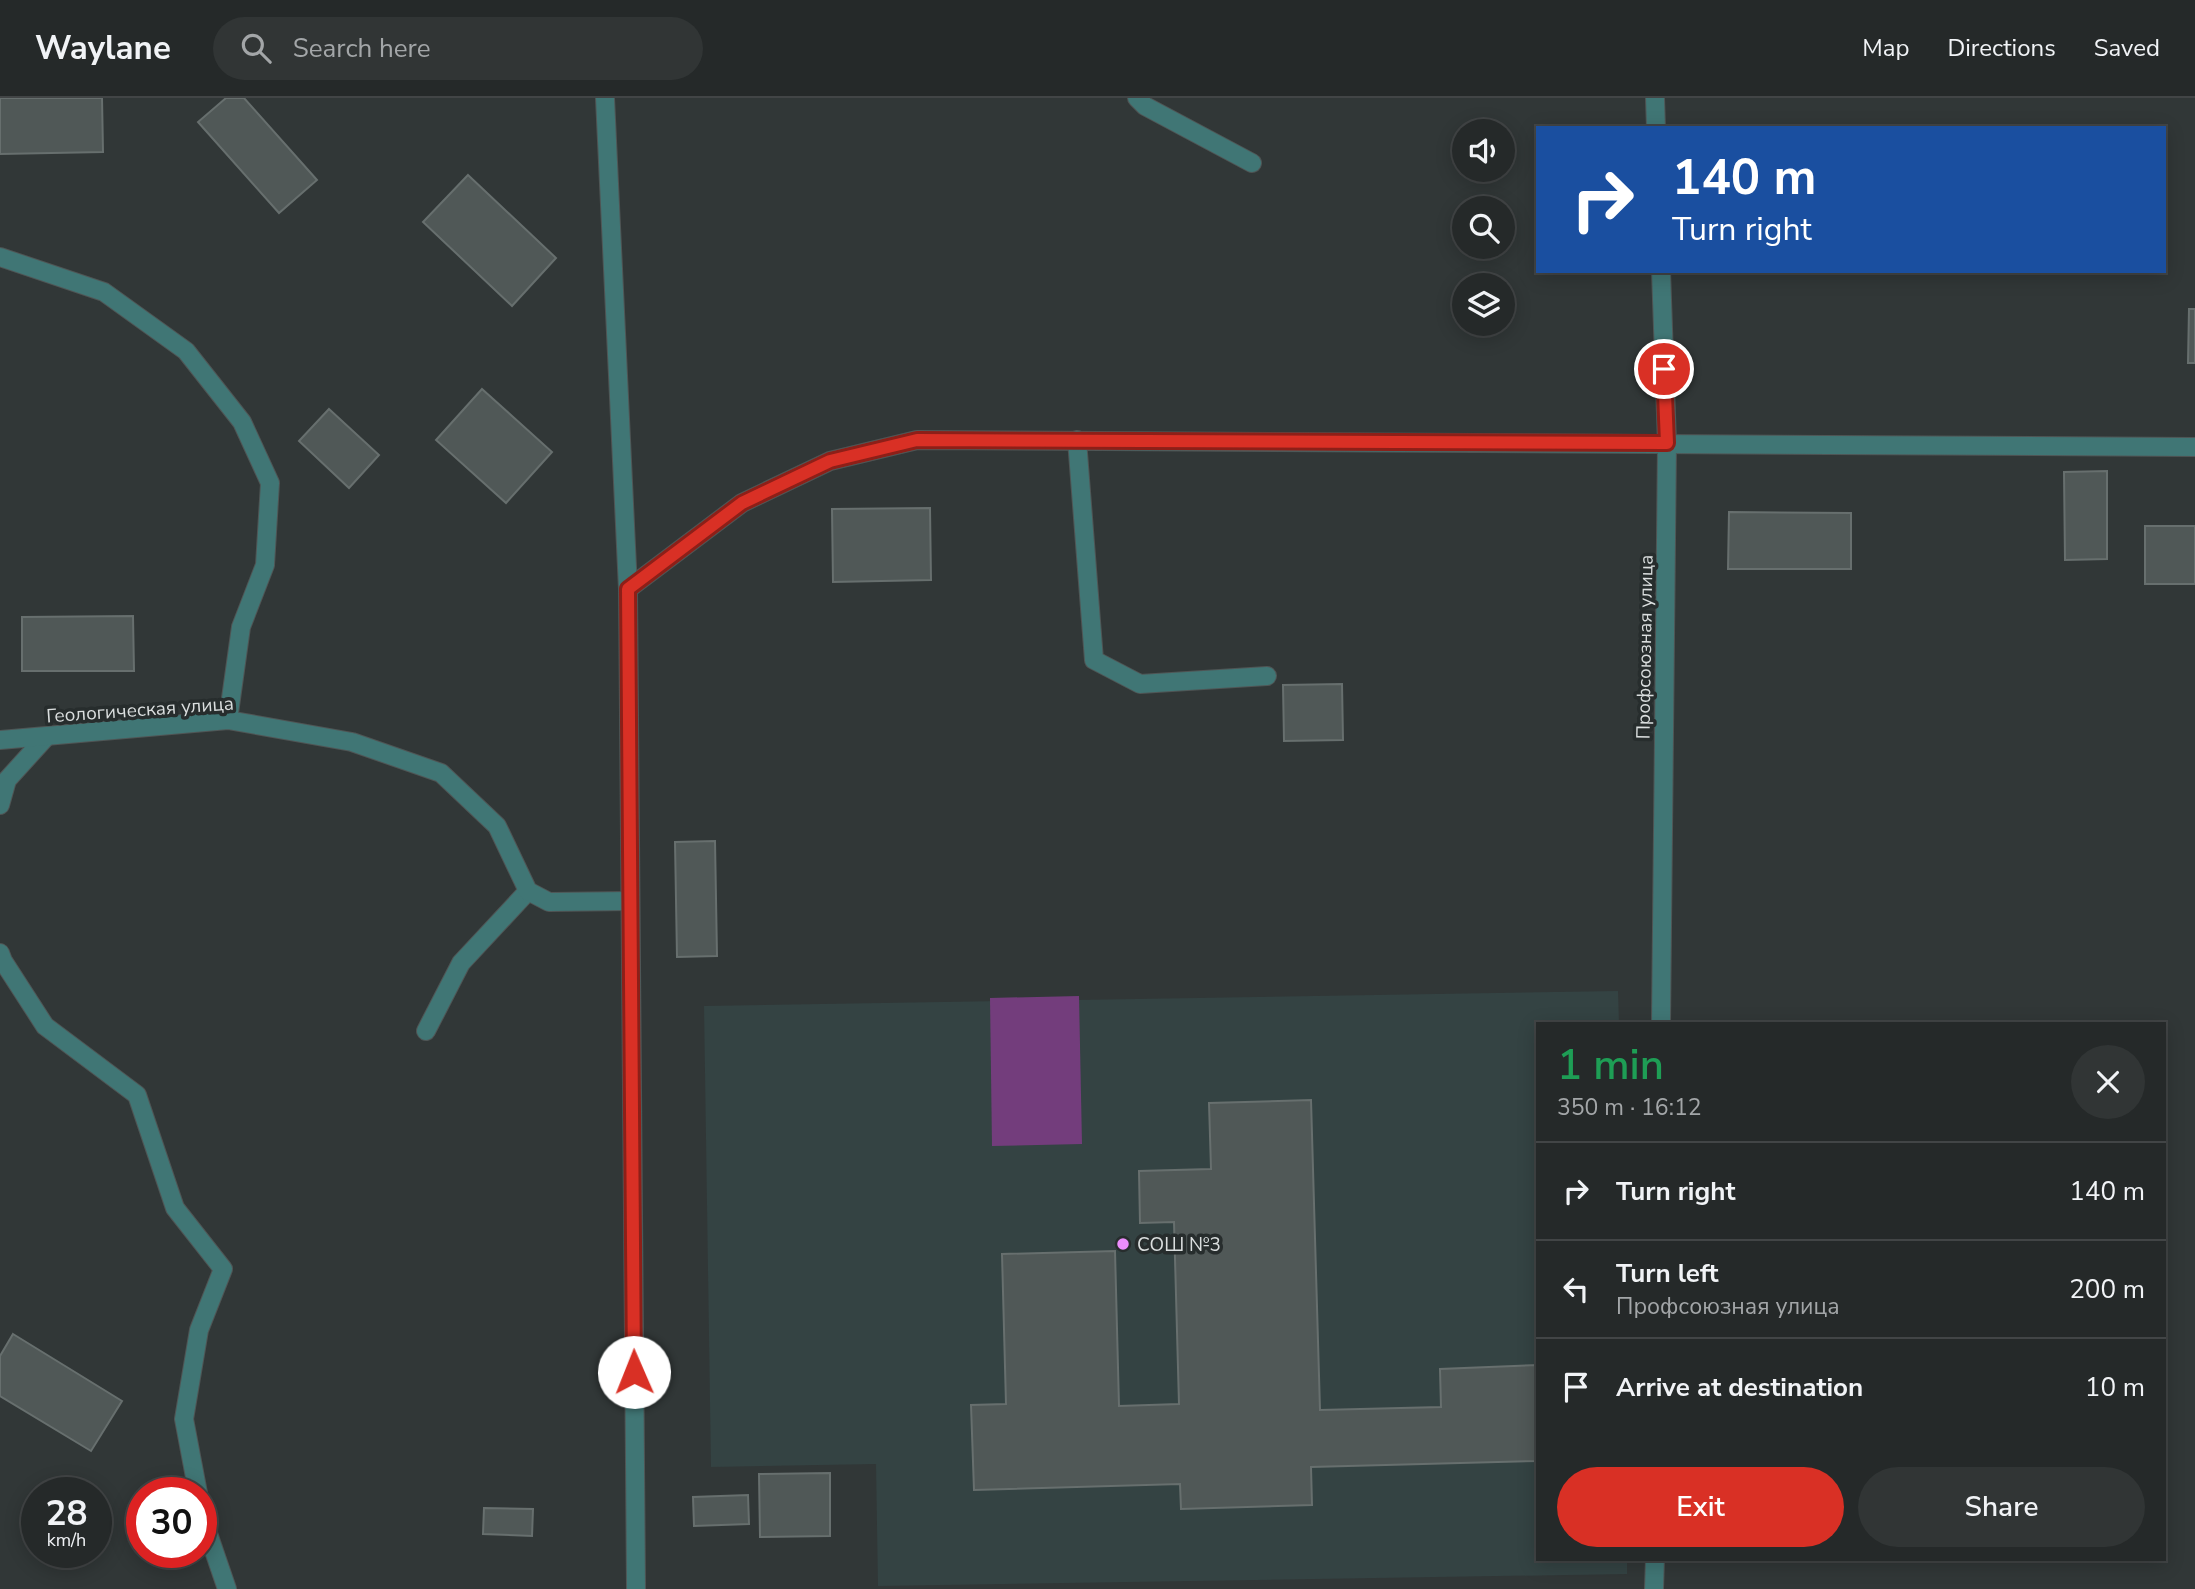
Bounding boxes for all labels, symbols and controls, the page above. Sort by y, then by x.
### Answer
search box [213,17,703,80]
text: Waylane [35,26,171,71]
icon: search [237,29,275,67]
text: Search here [293,31,431,66]
text: Map [1862,32,1909,64]
text: Directions [1947,32,2056,64]
text: Saved [2094,32,2160,64]
map controls [1452,119,1515,336]
button: sound [1452,119,1515,182]
text: 140 m [1672,144,1816,211]
icon: right [1557,154,1648,245]
button: search [1452,196,1515,259]
text: Turn right [1672,208,1812,251]
button: layers [1452,273,1515,336]
pin [1634,339,1694,399]
icon: arrive [1645,350,1683,388]
street label: Профсоюзная улица [1630,554,1660,740]
street label: Геологическая улица [45,690,235,730]
text: 1 min [1557,1037,1664,1094]
button: close [2071,1045,2145,1119]
text: 350 m · 16:12 [1557,1092,1702,1123]
icon: right [1557,1172,1595,1210]
text: Turn right [1616,1174,1735,1209]
text: 140 m [2069,1174,2145,1209]
place label: СОШ №3 [1137,1232,1221,1258]
marker: СОШ №3 [1115,1236,1131,1252]
text: Turn left [1616,1256,1719,1291]
icon: left [1557,1270,1595,1308]
text: 200 m [2069,1272,2145,1307]
text: Профсоюзная улица [1616,1291,1840,1322]
position arrow [597,1335,671,1409]
icon: arrive [1557,1368,1595,1406]
text: Arrive at destination [1616,1370,1863,1405]
text: 10 m [2085,1370,2145,1405]
button: Exit [1557,1467,1844,1547]
button: Share [1858,1467,2145,1547]
speed limit sign: 30 [126,1477,217,1568]
text: 28 [45,1490,88,1537]
text: km/h [47,1528,86,1552]

